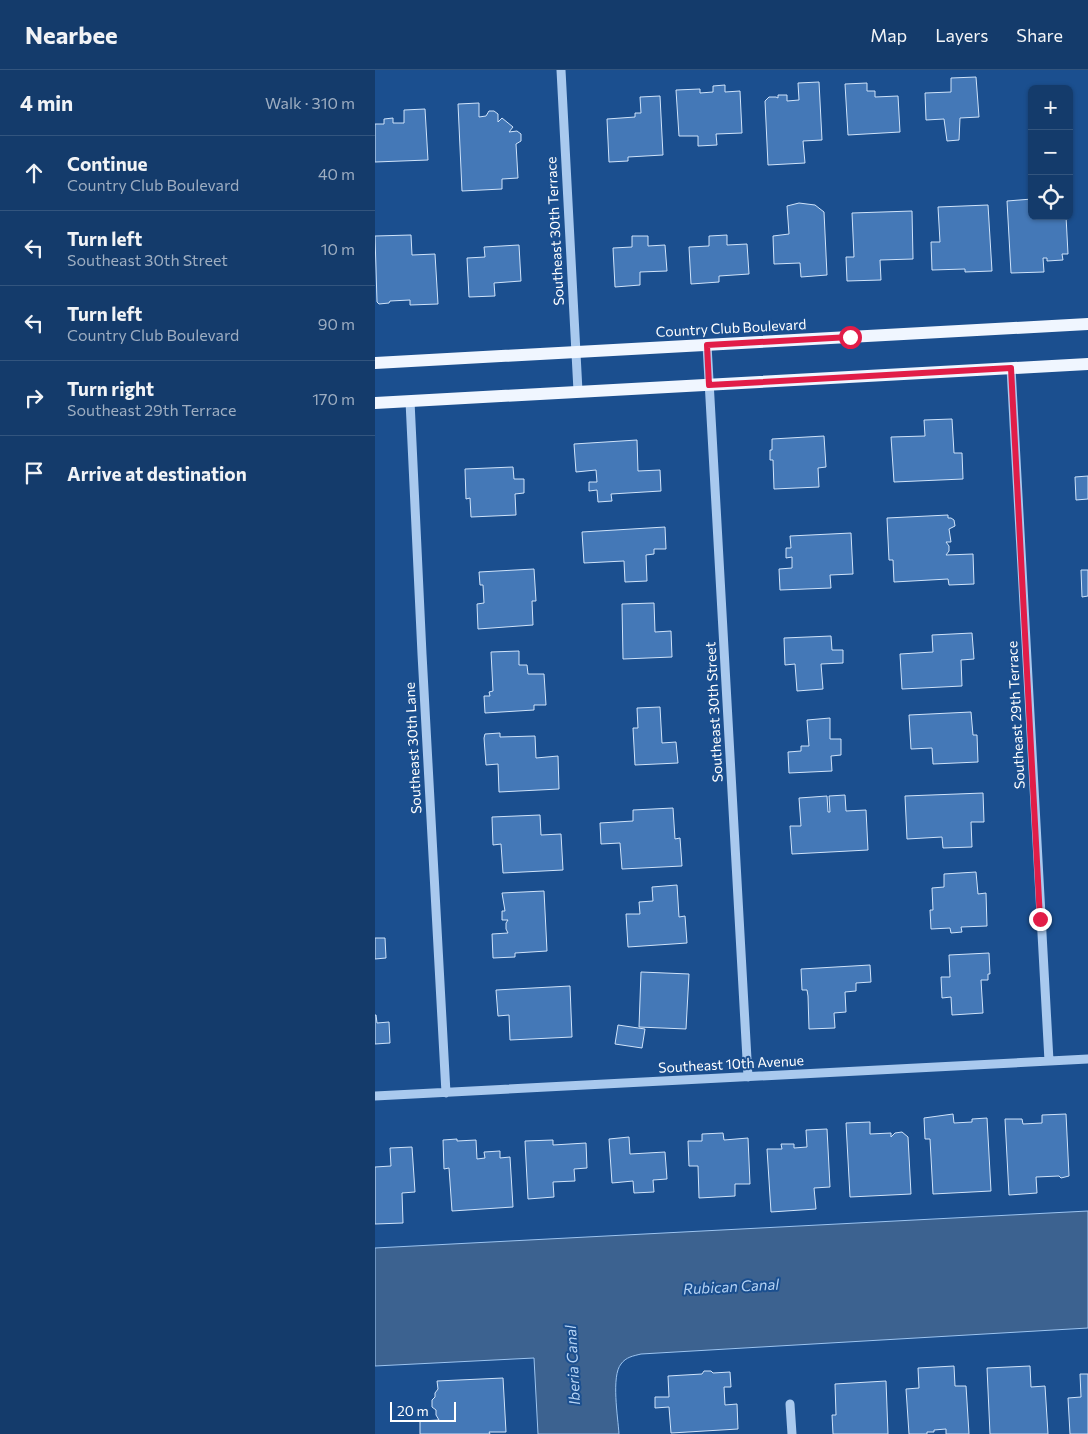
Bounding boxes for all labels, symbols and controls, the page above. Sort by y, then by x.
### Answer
text: Nearbee [25,20,118,49]
text: Map [870,24,907,46]
text: Layers [935,24,988,46]
text: Share [1016,24,1063,46]
map controls [1028,85,1073,220]
button: + [1028,85,1073,130]
text: 4 min [20,90,73,115]
text: Walk · 310 m [265,93,355,112]
button: − [1028,130,1073,175]
text: Continue [67,152,147,175]
street label: Southeast 30th Terrace [542,156,567,306]
icon: ahead [20,159,48,187]
text: 40 m [318,164,355,183]
text: Country Club Boulevard [67,175,239,194]
button: locate [1028,175,1073,220]
text: Turn left [67,227,142,250]
icon: left [20,234,48,262]
text: 10 m [321,239,355,258]
text: Southeast 30th Street [67,250,228,269]
text: Turn left [67,302,142,325]
icon: left [20,309,48,337]
text: 90 m [318,314,355,333]
street label: Country Club Boulevard [655,315,807,340]
text: Country Club Boulevard [67,325,239,344]
route start [839,326,862,349]
text: Turn right [67,377,154,400]
icon: right [20,384,48,412]
text: 170 m [312,389,355,408]
text: Southeast 29th Terrace [67,400,236,419]
icon: arrive [20,459,48,487]
text: Arrive at destination [67,462,247,485]
street label: Southeast 30th Street [701,641,726,783]
street label: Southeast 29th Terrace [1003,641,1028,789]
street label: Southeast 30th Lane [401,682,424,814]
route end [1029,908,1052,931]
street label: Southeast 10th Avenue [658,1051,804,1076]
water label: Rubican Canal [682,1274,781,1298]
water label: Iberia Canal [561,1323,583,1405]
scale bar [390,1399,456,1422]
text: 20 m [397,1402,429,1419]

